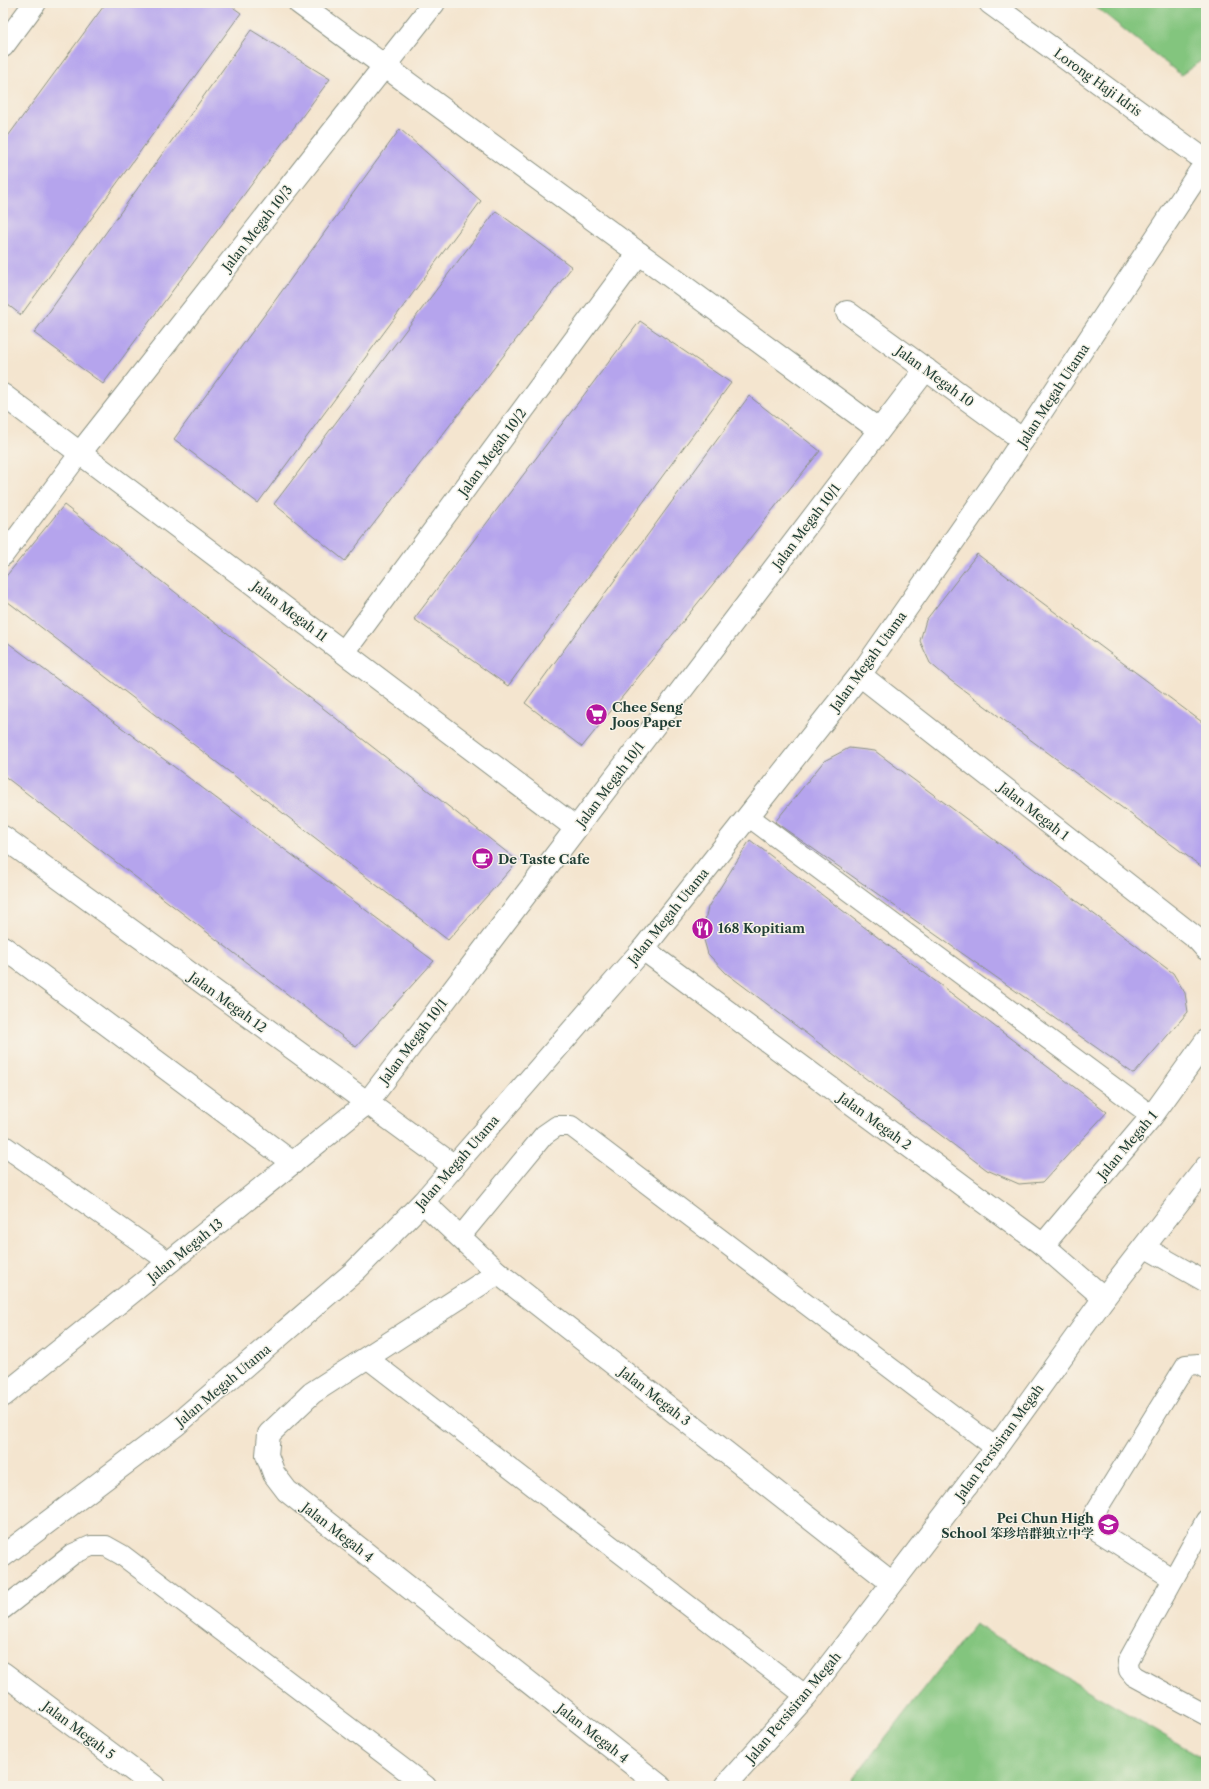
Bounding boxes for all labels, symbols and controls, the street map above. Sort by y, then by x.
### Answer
street label: Lorong Haji Idris [1051,45,1145,119]
street label: Jalan Megah 10/3 [217,182,295,276]
street label: Jalan Megah 10 [891,341,977,410]
street label: Jalan Megah Utama [1013,341,1092,451]
street label: Jalan Megah 10/2 [454,405,529,501]
street label: Jalan Megah 10/1 [768,480,844,573]
street label: Jalan Megah 11 [248,576,331,645]
street label: Jalan Megah Utama [825,608,910,716]
place label: Chee Seng Joos Paper [610,699,683,730]
supermarket icon: Chee Seng Joos Paper [584,701,610,727]
street label: Jalan Megah 10/1 [572,738,648,831]
street label: Jalan Megah 1 [994,777,1073,844]
cafe icon: De Taste Cafe [470,846,496,872]
place label: De Taste Cafe [498,851,590,867]
street label: Jalan Megah Utama [623,865,712,969]
restaurant icon: 168 Kopitiam [689,915,715,941]
place label: 168 Kopitiam [718,920,805,936]
street label: Jalan Megah 12 [184,967,270,1035]
street label: Jalan Megah 10/1 [375,995,451,1088]
street label: Jalan Megah 2 [834,1088,915,1153]
street label: Jalan Megah 1 [1092,1107,1161,1184]
street label: Jalan Megah Utama [411,1112,502,1214]
street label: Jalan Megah 13 [143,1215,226,1286]
street label: Jalan Megah Utama [171,1341,274,1431]
street label: Jalan Megah 3 [615,1362,694,1429]
street label: Jalan Persisiran Megah [950,1381,1047,1505]
street label: Jalan Megah 4 [297,1498,377,1565]
place label: Pei Chun High School 笨珍培群独立中学 [941,1510,1094,1541]
school or university icon: Pei Chun High School 笨珍培群独立中学 [1096,1512,1122,1538]
street label: Jalan Persisiran Megah [741,1648,844,1767]
street label: Jalan Megah 5 [38,1697,118,1762]
street label: Jalan Megah 4 [552,1699,632,1766]

